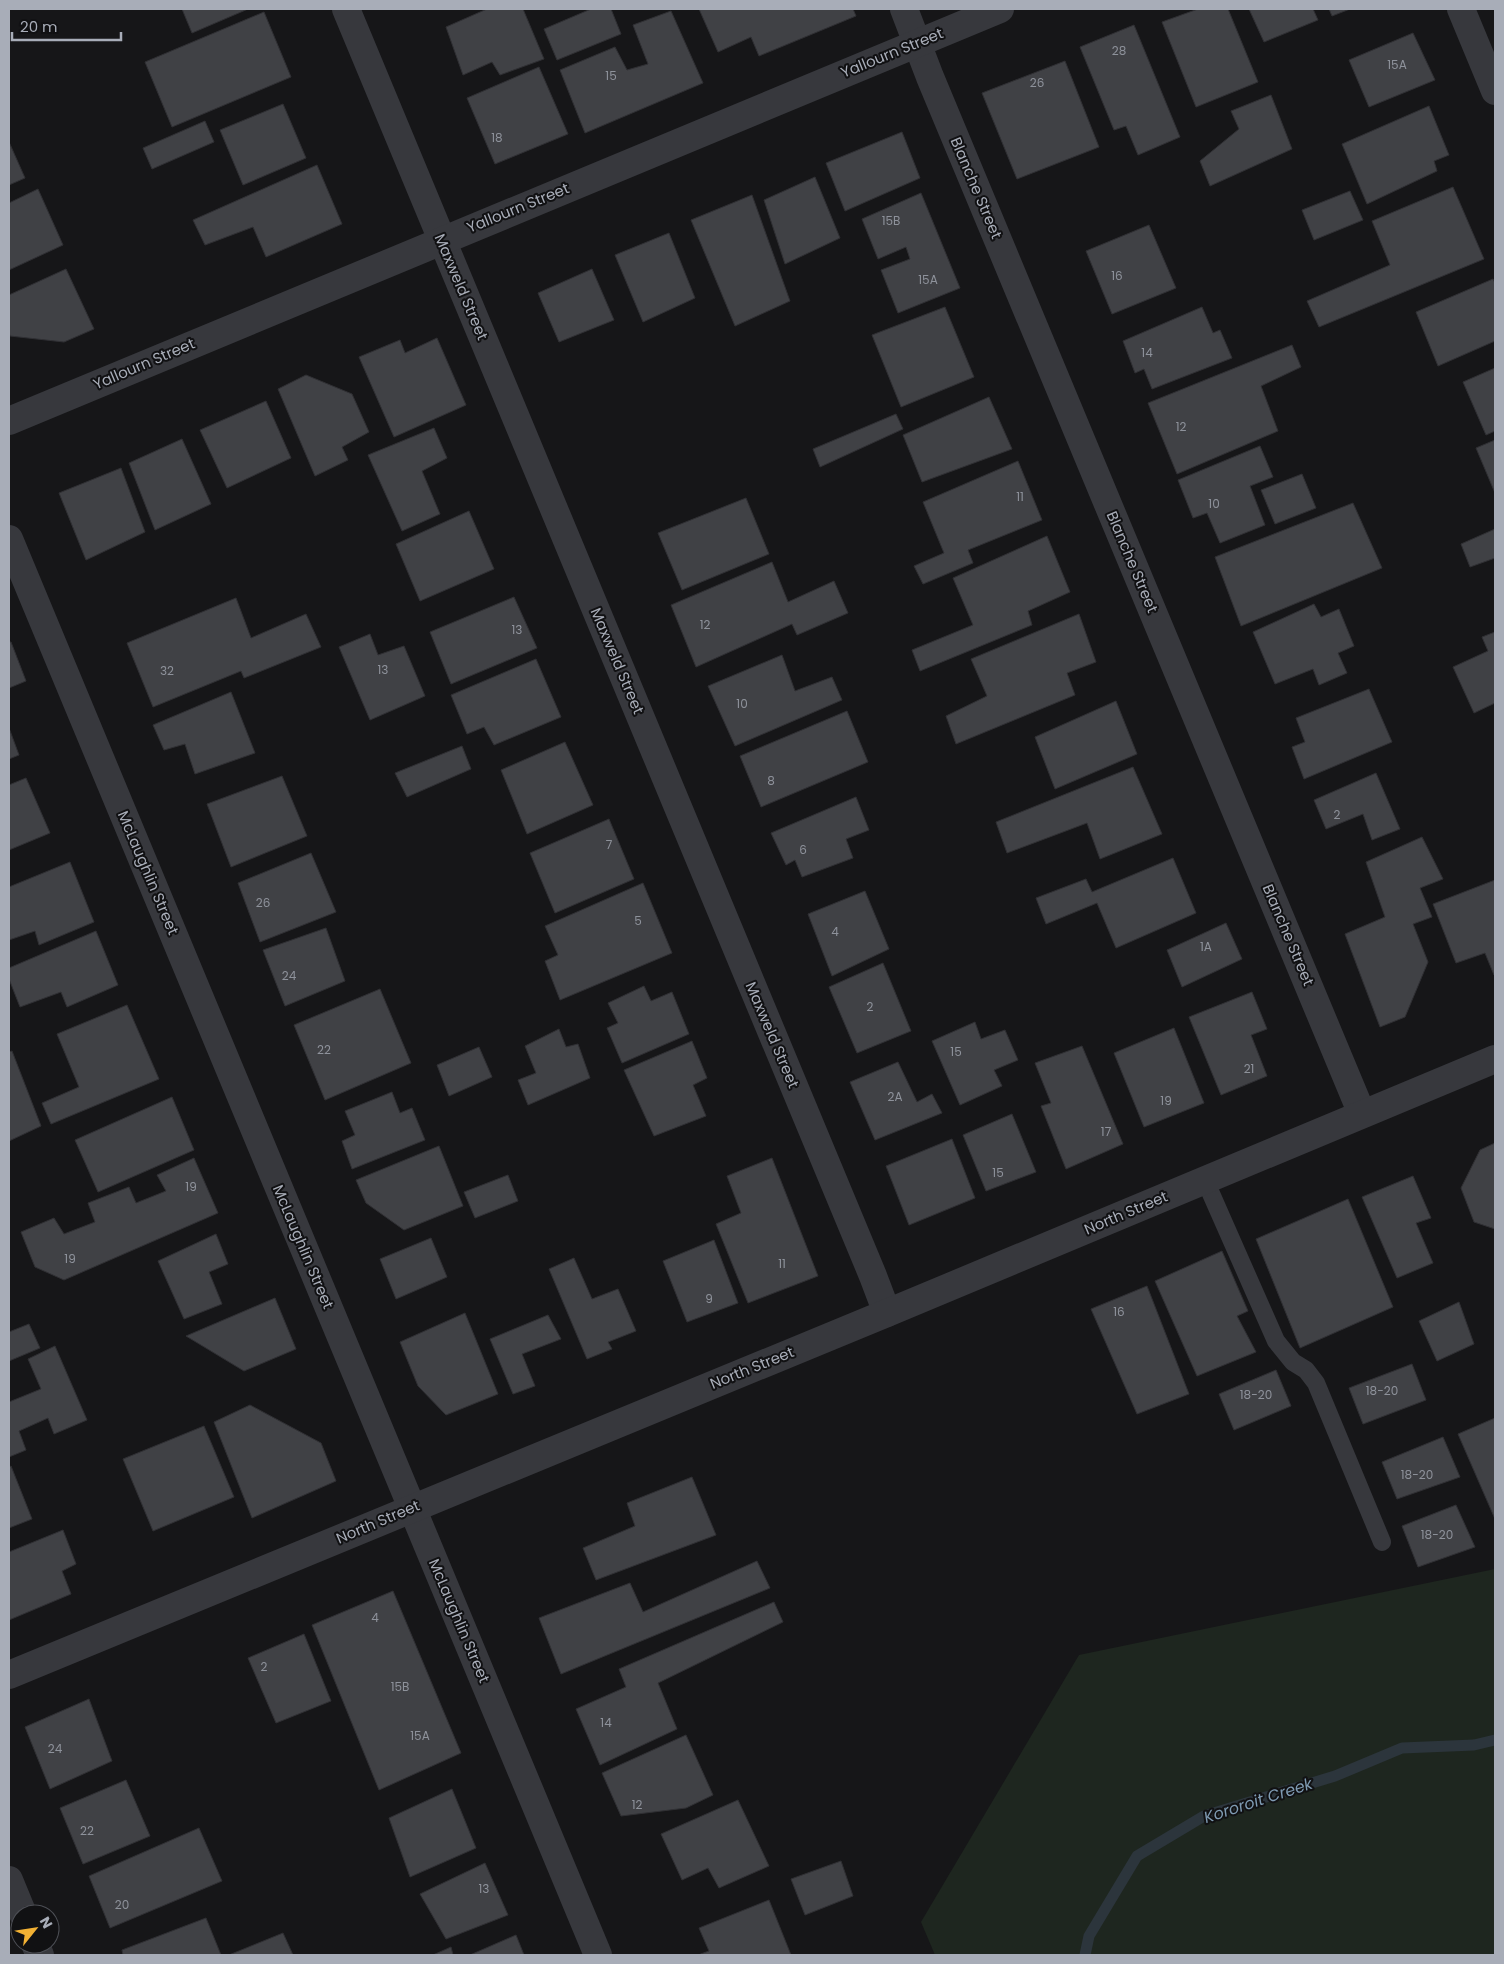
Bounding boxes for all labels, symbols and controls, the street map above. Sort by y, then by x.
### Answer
scale bar [12,10,121,42]
text: 20 m [20,16,58,37]
street label: Yallourn Street [838,22,946,83]
house number: 28 [1112,42,1126,59]
house number: 15A [1387,56,1407,73]
house number: 15 [605,67,617,84]
house number: 26 [1030,74,1044,91]
house number: 18 [491,129,503,146]
street label: Blanche Street [946,134,1007,242]
street label: Yallourn Street [464,177,572,238]
house number: 15B [882,212,900,229]
street label: Maxweld Street [430,230,493,343]
house number: 16 [1111,267,1123,284]
house number: 15A [918,271,938,288]
street label: Yallourn Street [90,333,198,394]
house number: 14 [1141,344,1153,361]
house number: 12 [1176,418,1186,435]
house number: 11 [1016,488,1024,505]
house number: 10 [1208,495,1220,512]
street label: Blanche Street [1102,508,1163,616]
street label: Maxweld Street [586,604,649,717]
house number: 12 [700,616,710,633]
house number: 13 [512,621,522,638]
house number: 13 [378,661,388,678]
house number: 32 [160,662,174,679]
house number: 10 [736,695,748,712]
house number: 8 [767,772,775,789]
house number: 2 [1334,806,1341,823]
street label: McLaughlin Street [113,808,184,938]
house number: 7 [606,836,613,853]
house number: 6 [799,841,807,858]
street label: Blanche Street [1258,881,1319,989]
house number: 26 [256,894,270,911]
house number: 5 [634,912,642,929]
house number: 4 [831,923,839,940]
house number: 1A [1200,938,1212,955]
house number: 24 [282,967,297,984]
street label: Maxweld Street [741,978,804,1091]
house number: 2 [867,998,874,1015]
house number: 22 [317,1041,331,1058]
house number: 15 [950,1043,962,1060]
house number: 21 [1244,1060,1254,1077]
house number: 2A [888,1088,903,1105]
house number: 19 [1160,1092,1172,1109]
house number: 17 [1101,1123,1112,1140]
house number: 15 [992,1164,1004,1181]
house number: 19 [185,1178,197,1195]
street label: McLaughlin Street [268,1182,339,1312]
street label: North Street [1081,1186,1171,1240]
house number: 19 [64,1250,76,1267]
house number: 11 [778,1255,786,1272]
house number: 9 [705,1290,713,1307]
house number: 16 [1113,1303,1125,1320]
street label: North Street [707,1341,797,1394]
house number: 18-20 [1366,1382,1398,1399]
house number: 18-20 [1240,1386,1272,1403]
house number: 18-20 [1401,1466,1433,1483]
street label: North Street [333,1495,423,1549]
house number: 18-20 [1421,1526,1453,1543]
street label: McLaughlin Street [424,1556,495,1686]
house number: 4 [371,1609,379,1626]
house number: 2 [261,1658,268,1675]
house number: 15B [391,1678,409,1695]
house number: 14 [600,1714,612,1731]
house number: 15A [410,1727,430,1744]
house number: 24 [48,1740,63,1757]
water label: Kororoit Creek [1201,1772,1316,1829]
house number: 12 [632,1796,642,1813]
house number: 22 [80,1822,94,1839]
house number: 13 [479,1880,489,1897]
house number: 20 [115,1896,129,1913]
north arrow [10,1904,60,1954]
text: N [35,1913,58,1932]

